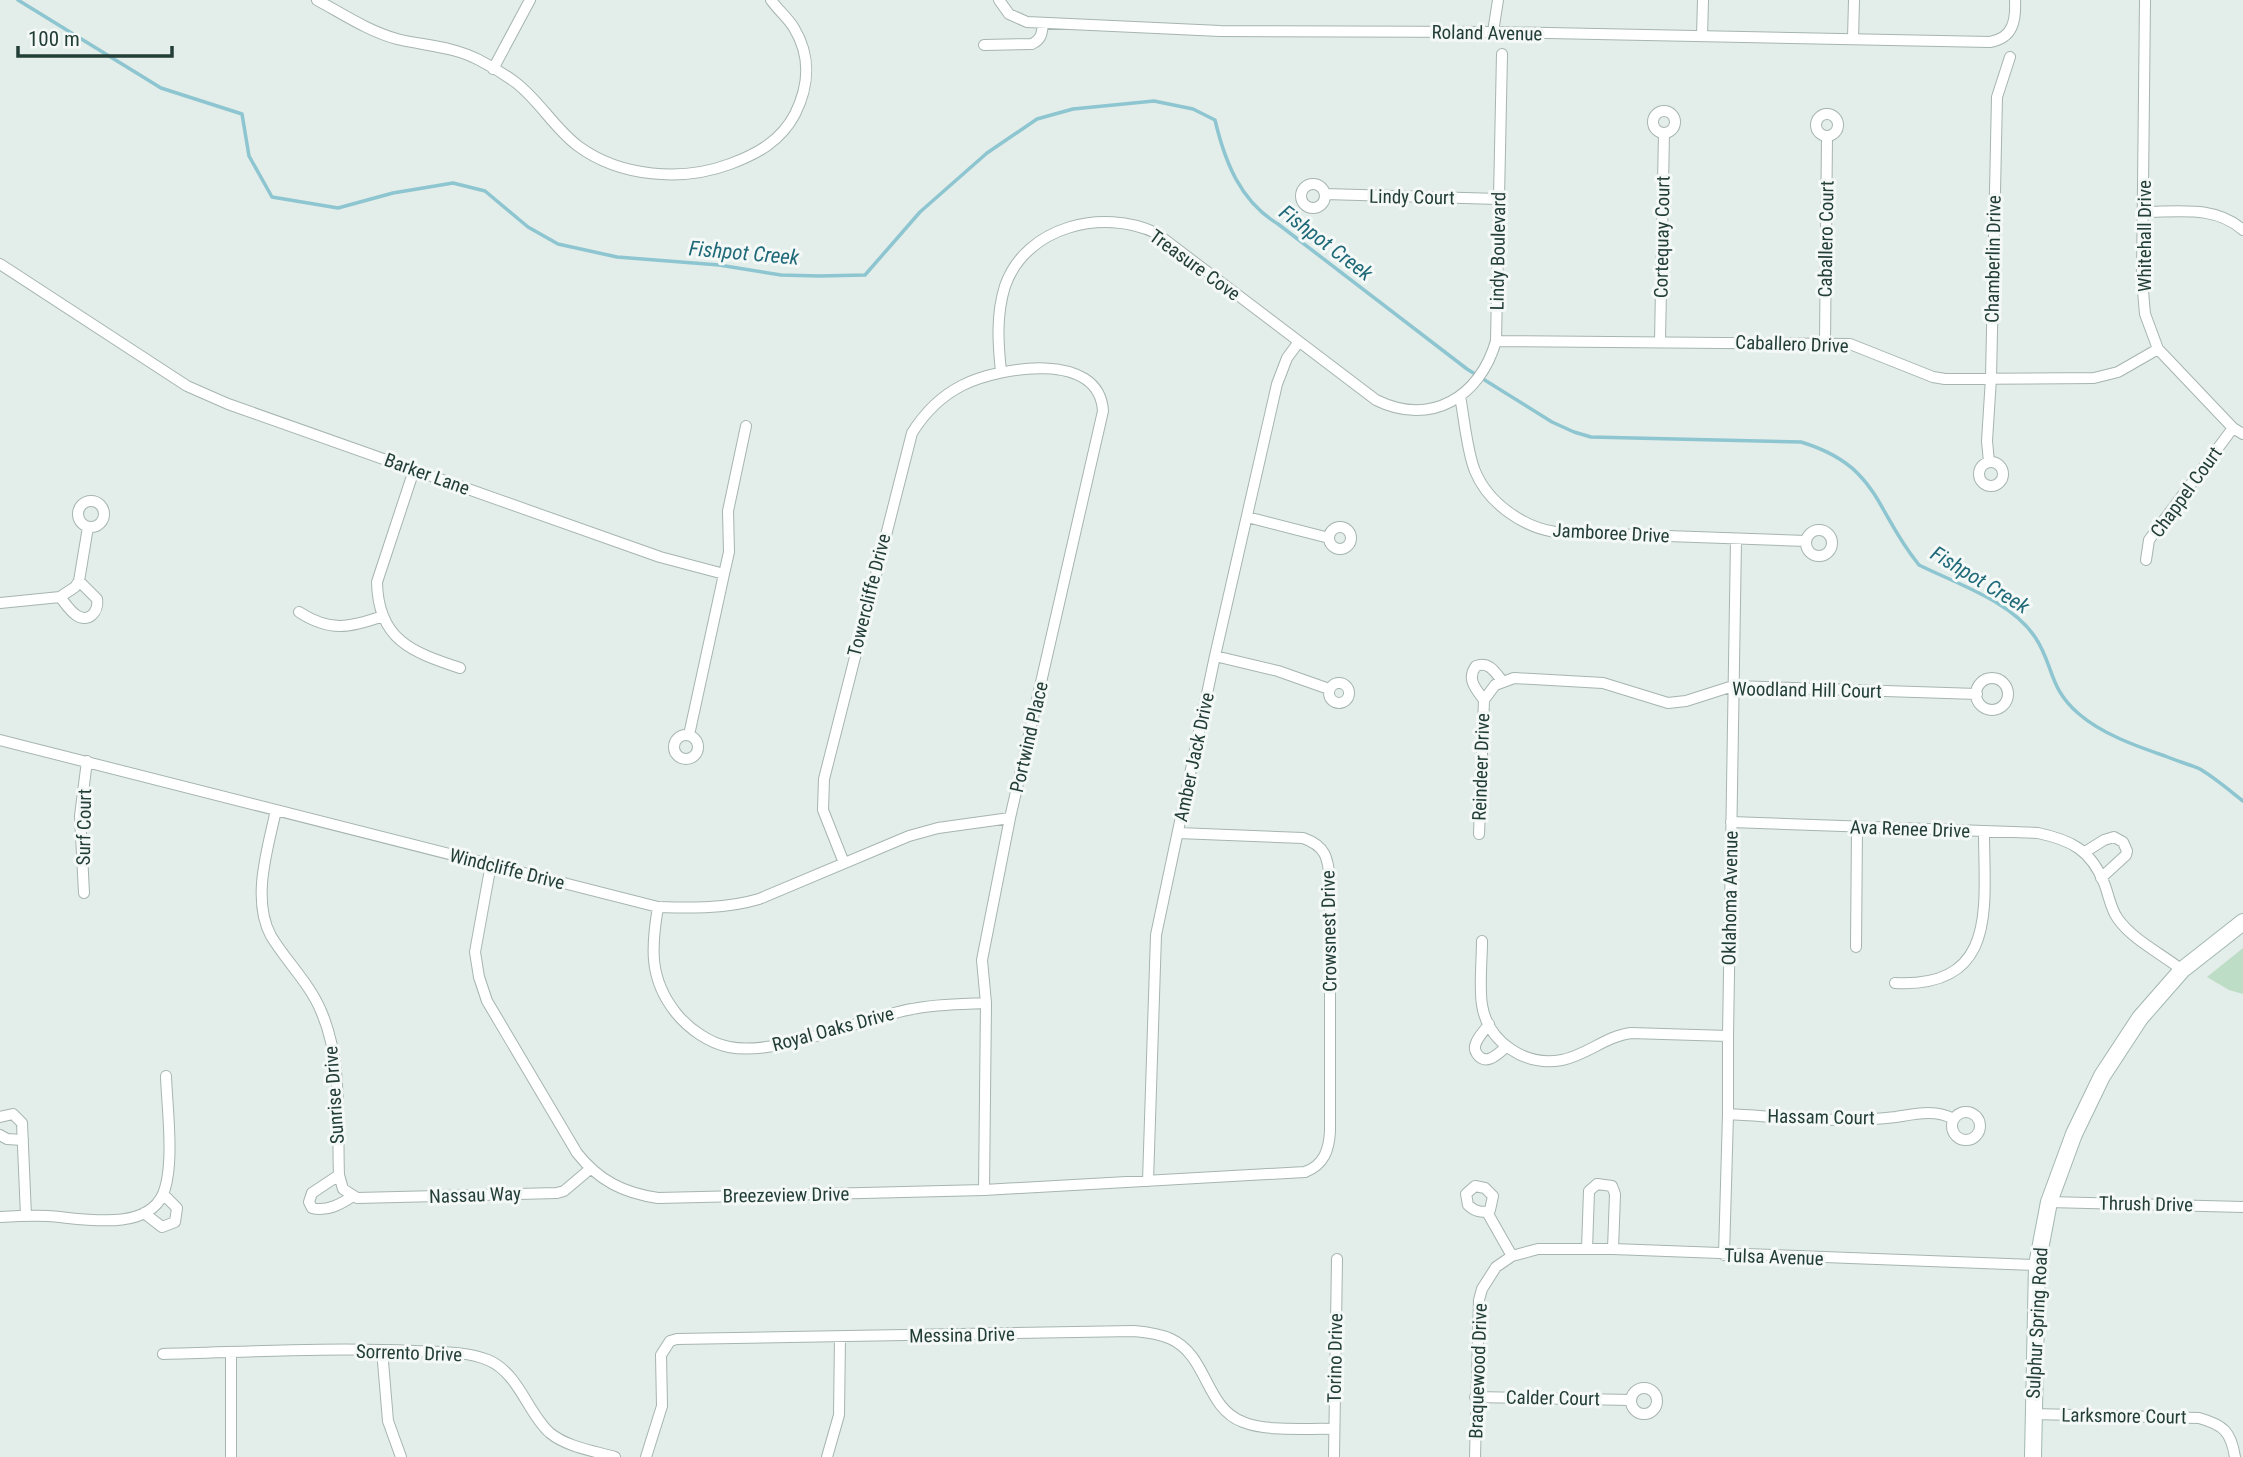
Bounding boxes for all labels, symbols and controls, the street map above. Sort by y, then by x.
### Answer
scale bar [18,14,172,58]
street label: Roland Avenue [1431,21,1543,45]
text: 100 m [28,27,80,51]
street label: Cortequay Court [1649,176,1675,298]
street label: Caballero Court [1813,180,1839,298]
street label: Whitehall Drive [2133,180,2156,292]
street label: Lindy Court [1369,185,1455,209]
street label: Lindy Boulevard [1485,191,1511,311]
street label: Chamberlin Drive [1980,195,2006,323]
water label: Fishpot Creek [1275,200,1378,286]
street label: Treasure Cove [1145,224,1245,306]
water label: Fishpot Creek [688,236,801,270]
street label: Caballero Drive [1735,331,1849,357]
street label: Chappel Court [2145,442,2227,542]
street label: Barker Lane [381,448,473,500]
street label: Jamboree Drive [1552,518,1670,548]
street label: Towercliffe Drive [843,531,895,659]
water label: Fishpot Creek [1926,541,2034,619]
street label: Woodland Hill Court [1732,677,1882,703]
street label: Portwind Place [1005,679,1053,795]
street label: Amber Jack Drive [1169,690,1219,824]
street label: Reindeer Drive [1468,713,1494,821]
street label: Surf Court [72,788,96,866]
street label: Ava Renee Drive [1850,815,1971,843]
street label: Oklahoma Avenue [1717,830,1743,966]
street label: Windcliffe Drive [447,844,567,894]
street label: Crowsnest Drive [1316,870,1342,992]
street label: Royal Oaks Drive [770,1002,896,1056]
street label: Sunrise Drive [319,1045,349,1145]
street label: Hassam Court [1767,1105,1875,1129]
street label: Nassau Way [429,1182,521,1208]
street label: Breezeview Drive [722,1182,850,1208]
street label: Thrush Drive [2099,1192,2193,1216]
street label: Tulsa Avenue [1724,1244,1824,1270]
street label: Sulphur Spring Road [2022,1247,2052,1399]
street label: Braquewood Drive [1464,1303,1492,1439]
street label: Torino Drive [1323,1313,1347,1403]
street label: Messina Drive [909,1323,1015,1347]
street label: Sorrento Drive [356,1340,463,1366]
street label: Calder Court [1506,1386,1600,1410]
street label: Larksmore Court [2061,1403,2187,1429]

